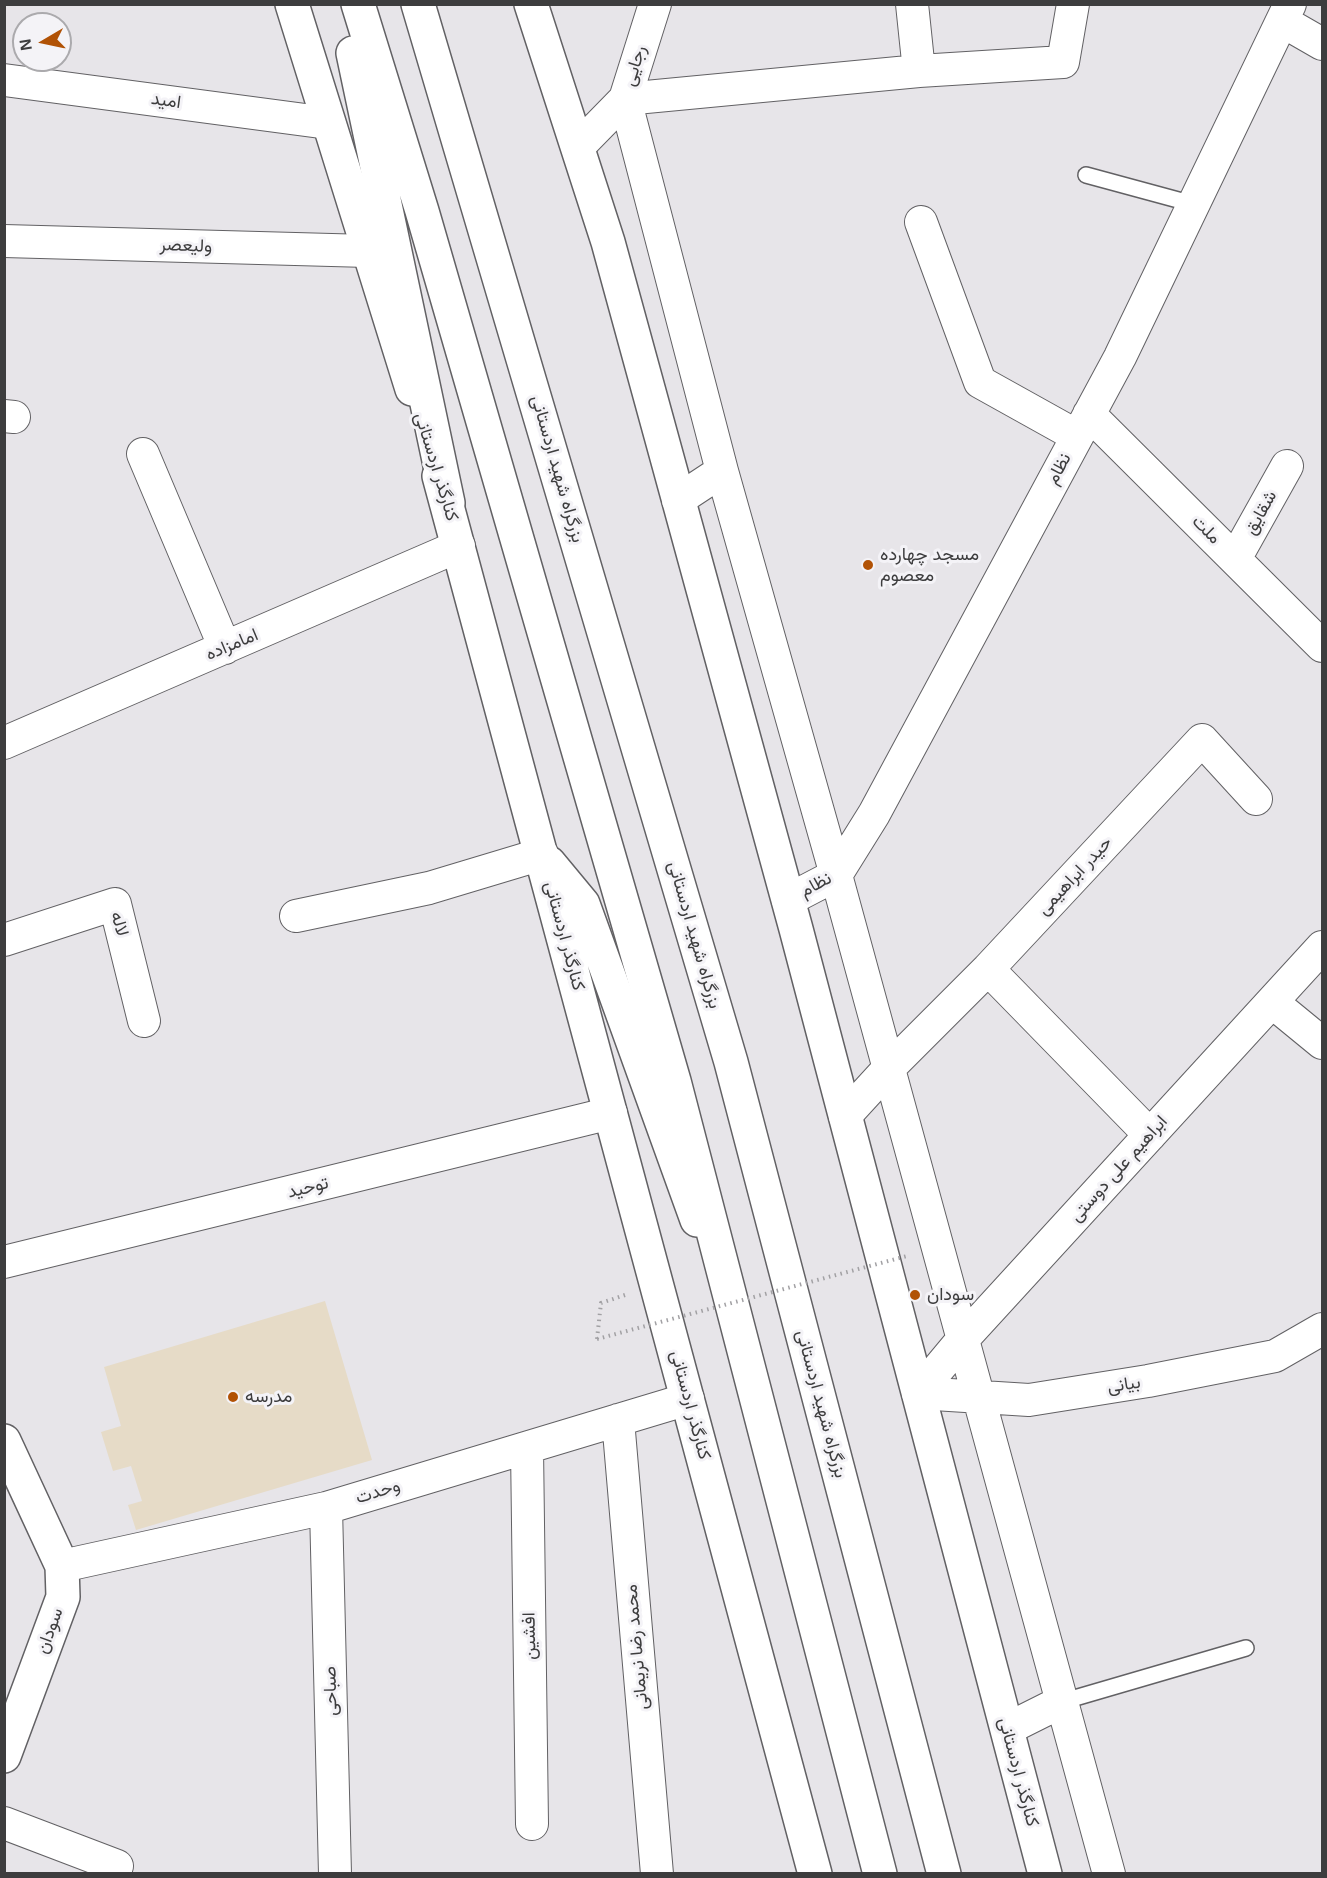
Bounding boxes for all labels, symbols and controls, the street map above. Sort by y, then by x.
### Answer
north arrow [12,12,72,72]
text: N [16,38,35,52]
street label: رجایی [619,43,651,89]
street label: امید [150,88,182,114]
street label: ولیعصر [159,234,213,258]
street label: بزرگراه شهید اردستانی [526,393,588,545]
street label: کنارگذر اردستانی [409,410,463,524]
street label: نظام [1042,449,1076,489]
street label: شقایق [1240,487,1282,539]
street label: ملت [1187,511,1225,549]
place label: مسجد چهارده معصوم [880,544,979,586]
marker: مسجد چهارده معصوم [861,558,875,572]
street label: امامزاده [202,624,262,666]
street label: حیدر ابراهیمی [1033,832,1117,920]
street label: بزرگراه شهید اردستانی [663,859,725,1011]
street label: نظام [796,868,836,902]
street label: کنارگذر اردستانی [539,879,589,993]
street label: لاله [105,909,133,939]
street label: ابراهیم علی دوستی [1066,1111,1172,1227]
street label: توحید [285,1172,331,1204]
place label: سودان [927,1284,974,1306]
marker: سودان [908,1288,922,1302]
street label: بزرگراه شهید اردستانی [791,1328,851,1480]
street label: کنارگذر اردستانی [665,1348,715,1462]
street label: بیانی [1106,1372,1142,1398]
place label: مدرسه [245,1386,292,1408]
marker: مدرسه [226,1390,240,1404]
street label: وحدت [353,1475,403,1509]
street label: محمد رضا نریمانی [621,1583,653,1711]
street label: سودان [32,1605,68,1657]
street label: افشین [519,1612,541,1660]
street label: صباحی [320,1666,342,1716]
street label: کنارگذر اردستانی [993,1715,1043,1829]

